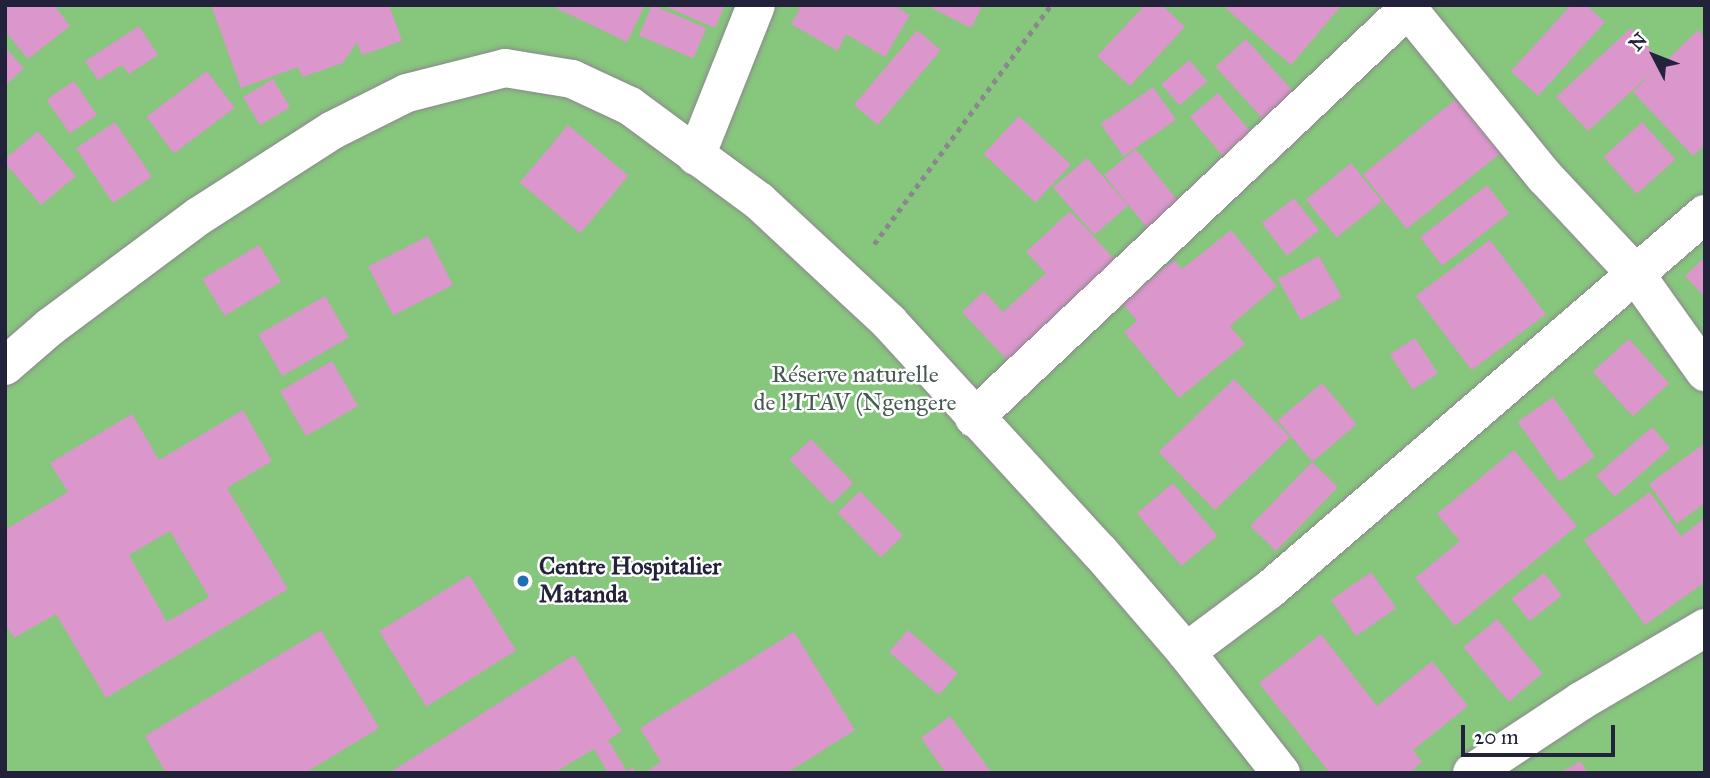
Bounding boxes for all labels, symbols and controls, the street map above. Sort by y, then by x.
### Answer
north arrow [1619,21,1689,91]
text: N [1624,28,1652,55]
park label: Réserve naturelle de l'ITAV (Ngengere [753,361,957,417]
place label: Centre Hospitalier Matanda [539,553,721,609]
marker: Centre Hospitalier Matanda [513,571,533,591]
scale bar [1465,712,1619,756]
text: 20 m [1474,724,1519,750]

